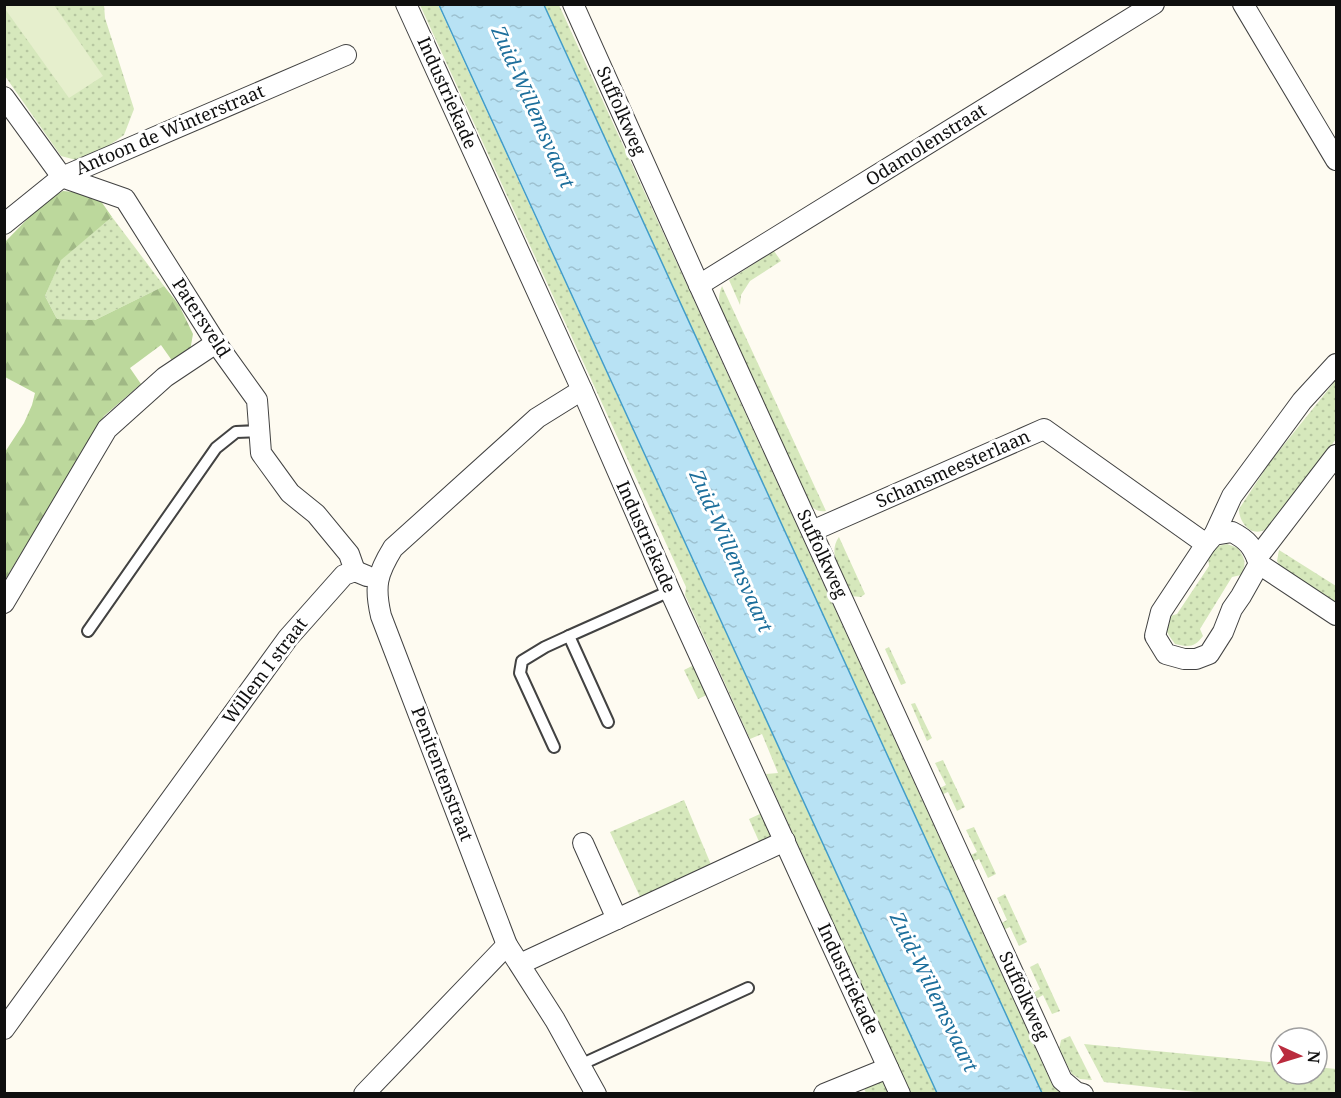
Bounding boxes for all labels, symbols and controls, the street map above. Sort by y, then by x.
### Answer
water label: Zuid-Willemsvaart [485,21,582,193]
street label: Industriekade [412,33,483,152]
street label: Suffolkweg [592,62,652,159]
street label: Antoon de Winterstraat [72,78,268,180]
street label: Odamolenstraat [861,97,990,191]
street label: Patersveld [167,273,236,362]
street label: Schansmeesterlaan [872,423,1034,513]
water label: Zuid-Willemsvaart [683,465,780,637]
street label: Industriekade [611,477,682,596]
street label: Suffolkweg [792,505,854,602]
street label: Willem I straat [216,612,312,729]
street label: Penitentenstraat [406,703,480,844]
water label: Zuid-Willemsvaart [884,906,985,1077]
street label: Industriekade [813,919,885,1038]
street label: Suffolkweg [994,947,1056,1044]
north arrow [1269,1026,1329,1086]
text: N [1303,1050,1325,1064]

